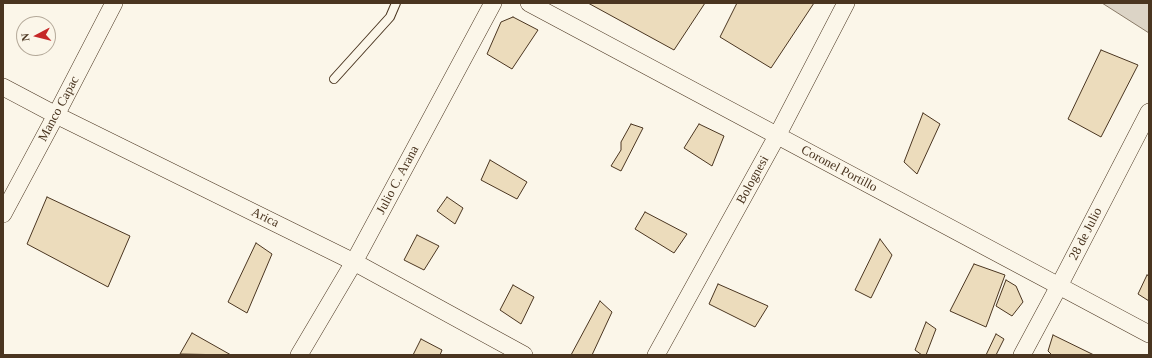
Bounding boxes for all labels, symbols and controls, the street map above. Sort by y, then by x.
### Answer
north arrow [16,16,56,56]
text: N [19,33,32,42]
street label: Manco Capac [35,74,83,144]
street label: Coronel Portillo [798,142,880,196]
street label: Julio C. Arana [373,143,423,217]
street label: Bolognesi [733,153,773,207]
street label: Arica [249,205,281,231]
street label: 28 de Julio [1066,205,1106,263]

